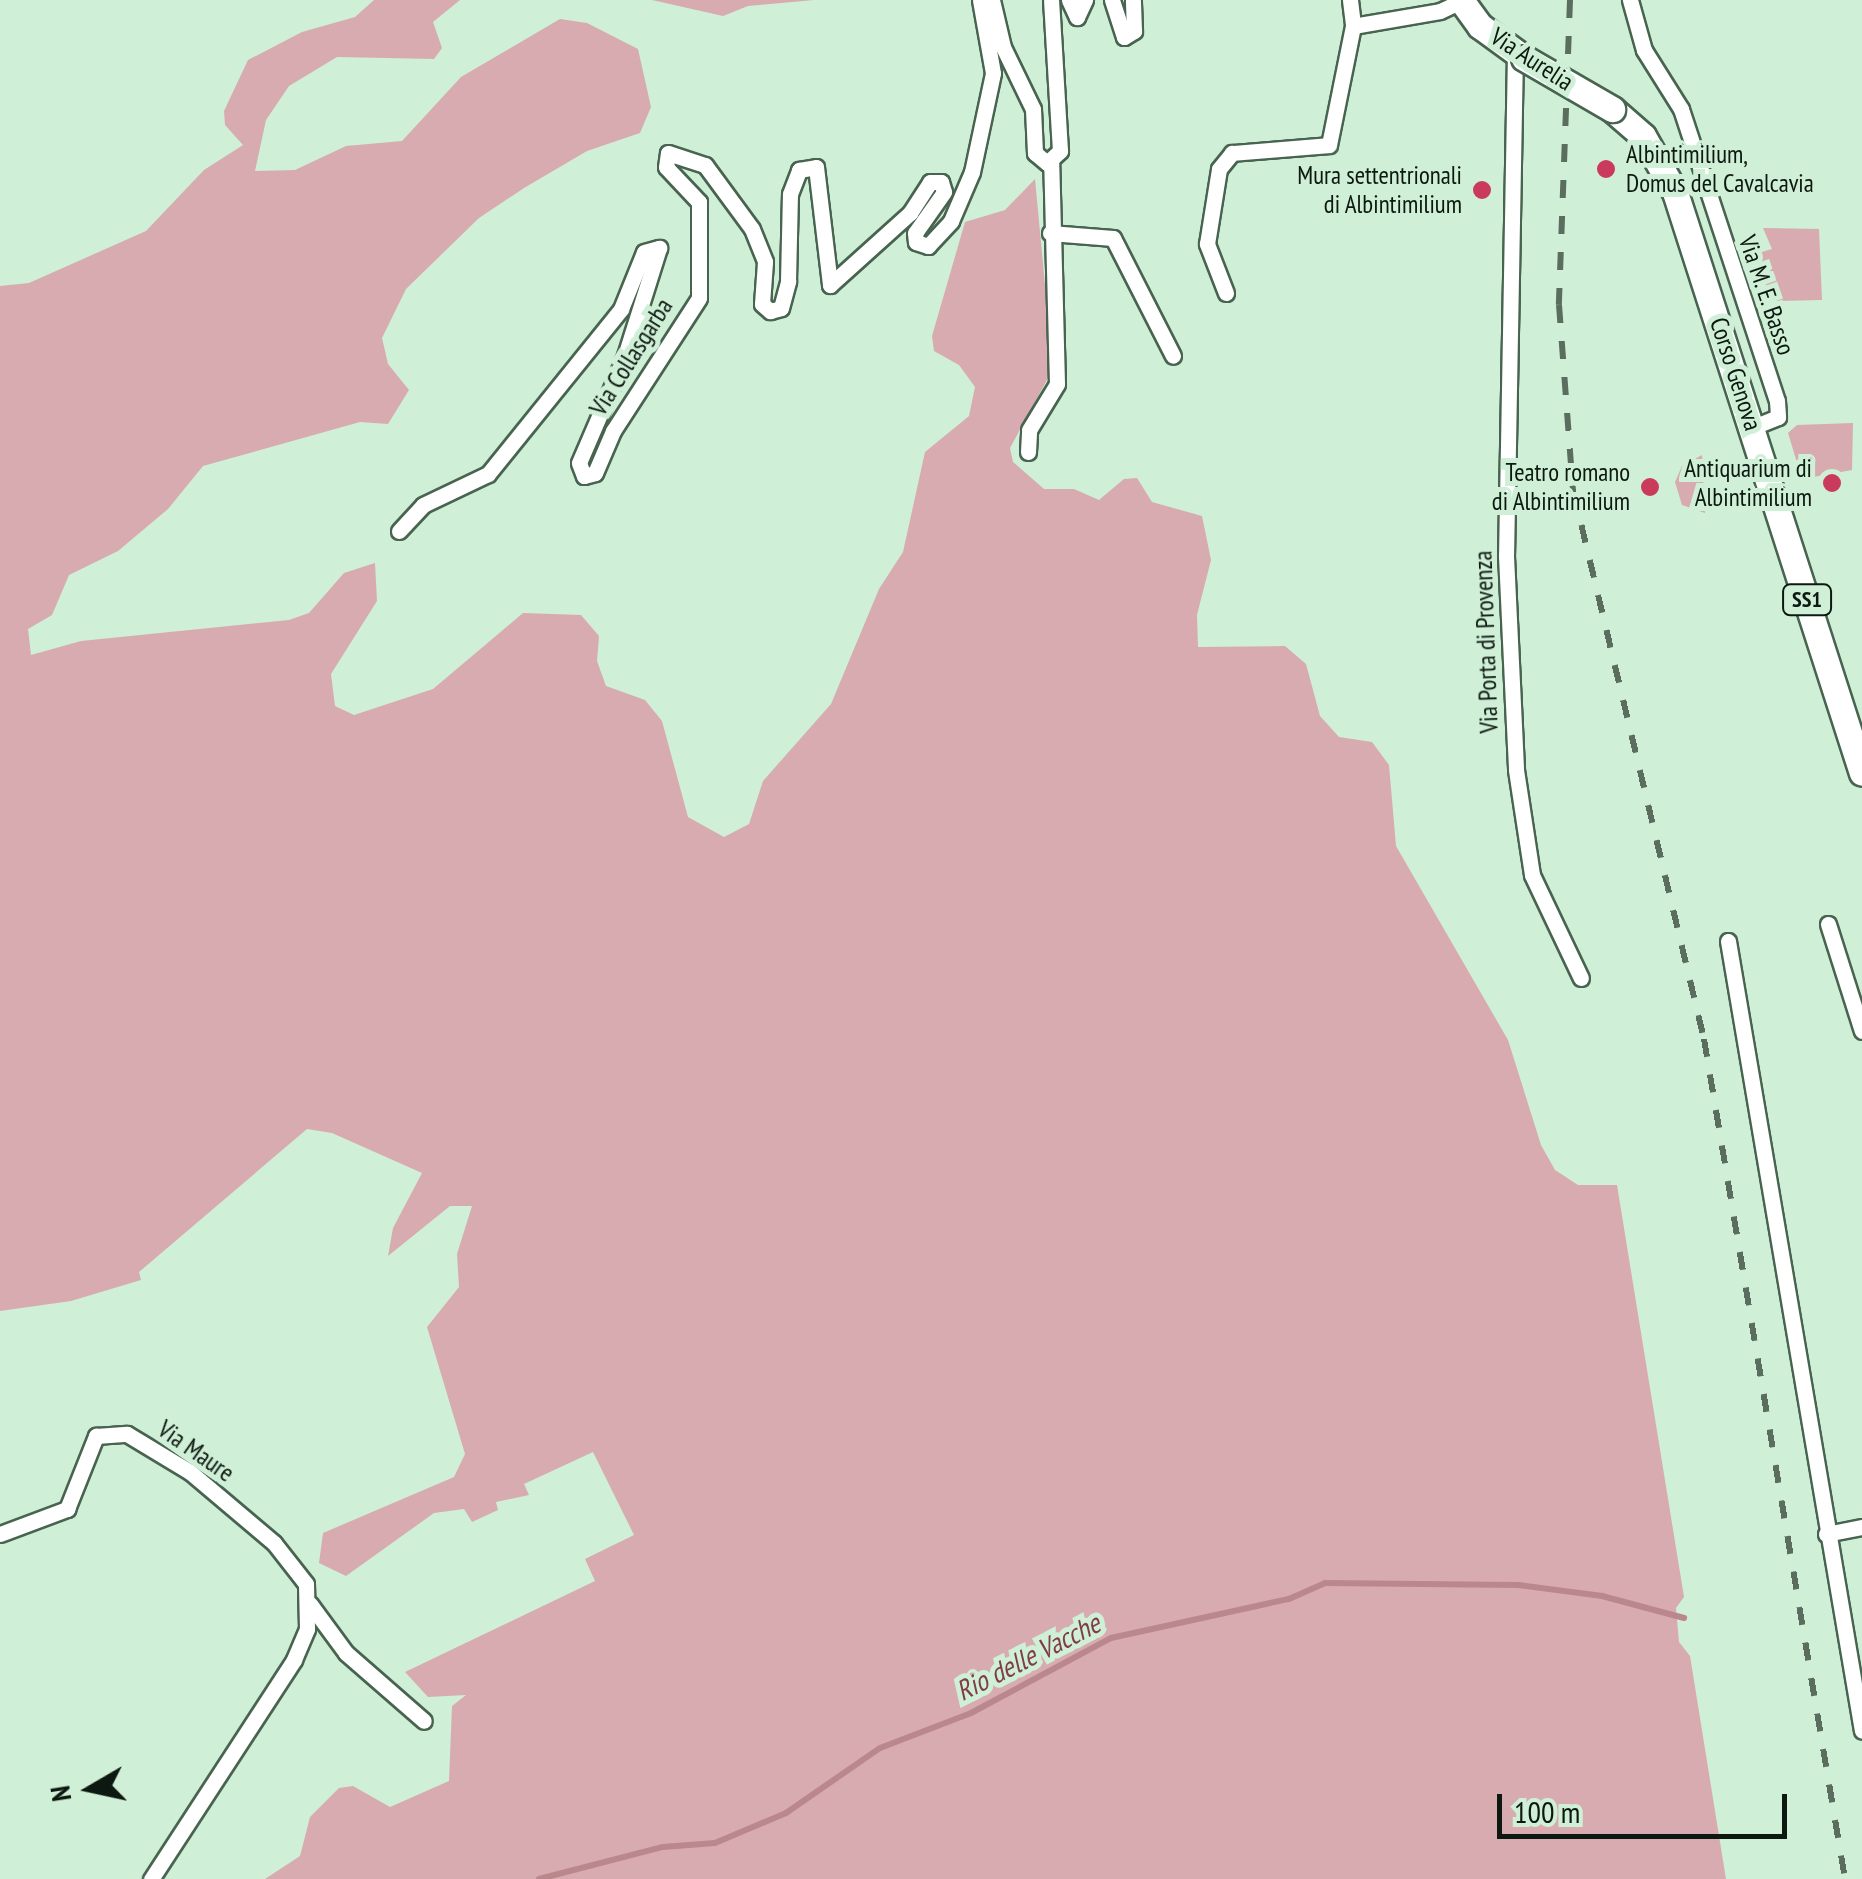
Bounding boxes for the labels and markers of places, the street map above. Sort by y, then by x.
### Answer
place label: Albintimilium, Domus del Cavalcavia [1626,140,1814,199]
marker: Albintimilium, Domus del Cavalcavia [1595,158,1617,180]
place label: Mura settentrionali di Albintimilium [1297,161,1462,220]
marker: Mura settentrionali di Albintimilium [1471,179,1493,201]
place label: Antiquarium di Albintimilium [1684,454,1812,513]
place label: Teatro romano di Albintimilium [1491,458,1630,517]
marker: Antiquarium di Albintimilium [1821,472,1843,494]
marker: Teatro romano di Albintimilium [1639,476,1661,498]

